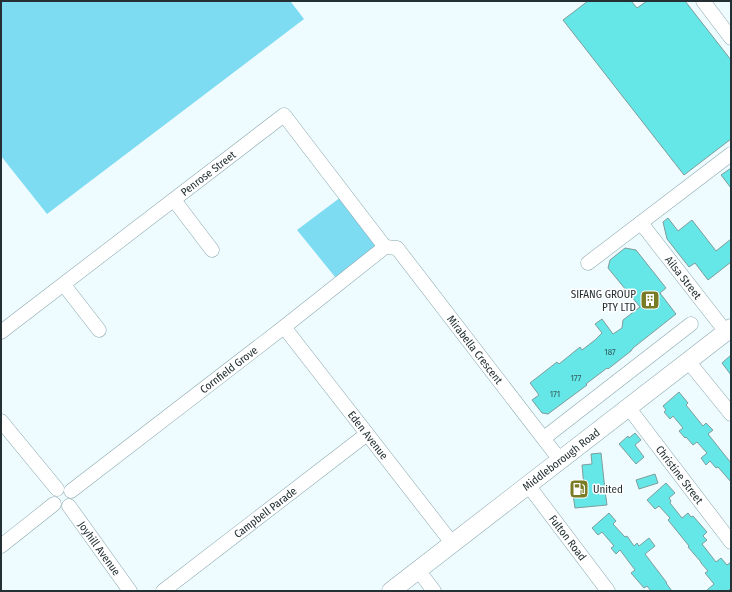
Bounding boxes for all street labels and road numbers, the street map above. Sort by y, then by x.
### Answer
street label: Penrose Street [178,148,239,199]
street label: Ailsa Street [662,254,704,302]
street label: Mirabella Crescent [444,313,505,387]
street label: Cornfield Grove [198,344,260,396]
street label: Eden Avenue [345,409,391,462]
street label: Middleborough Road [520,426,602,494]
street label: Christine Street [653,443,706,507]
street label: Campbell Parade [232,484,300,541]
street label: Fulton Road [546,513,589,563]
street label: Joyhill Avenue [75,519,123,578]

